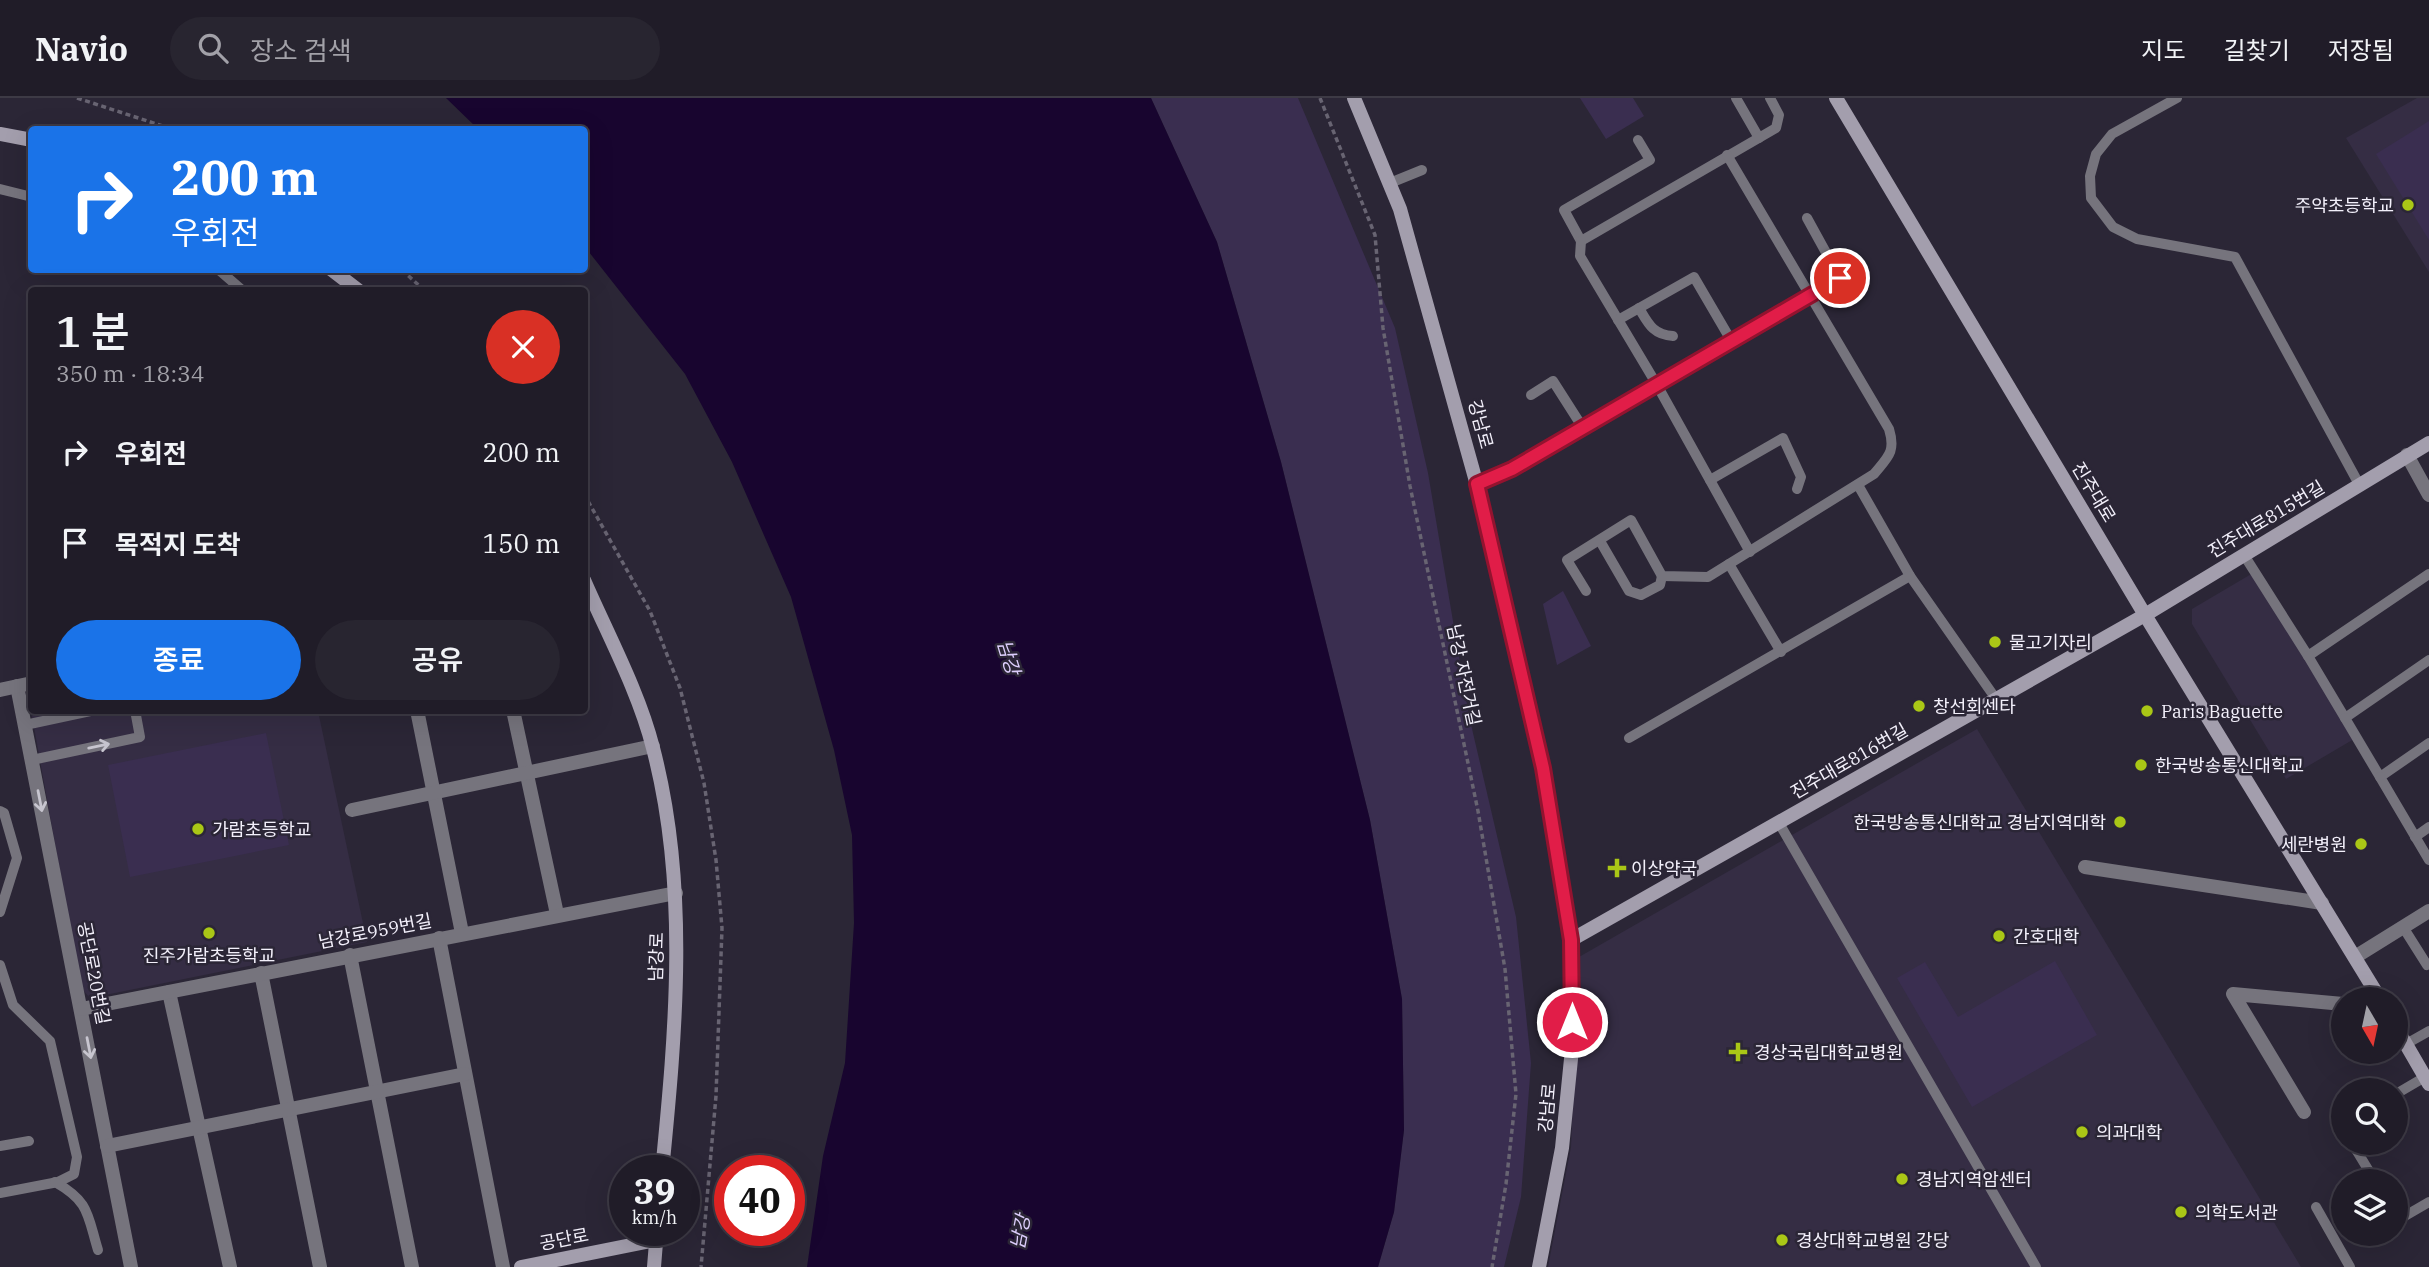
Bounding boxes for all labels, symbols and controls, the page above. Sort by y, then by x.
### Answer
search box [170,17,660,80]
text: Navio [35,27,128,70]
icon: search [194,29,232,67]
text: 장소 검색 [250,33,352,67]
text: 지도 [2141,34,2186,66]
text: 길찾기 [2224,34,2290,66]
text: 저장됨 [2328,34,2394,66]
text: 200 m [171,145,318,208]
icon: right [56,154,147,245]
place label: 주약초등학교 [2295,194,2394,217]
marker: 주약초등학교 [2400,197,2416,213]
text: 우회전 [171,211,259,253]
pin [1810,248,1870,308]
icon: arrive [1821,259,1859,297]
text: 1 분 [56,304,130,359]
button: close [486,310,560,384]
text: 350 m · 18:34 [56,358,205,388]
street label: 강남로 [1463,397,1499,451]
icon: right [56,433,94,471]
text: 200 m [482,435,560,469]
text: 우회전 [115,436,187,470]
street label: 진주대로 [2067,458,2121,526]
street label: 진주대로815번길 [2204,475,2328,563]
icon: arrive [56,524,94,562]
text: 150 m [482,526,560,560]
text: 목적지 도착 [115,527,241,561]
button: 종료 [56,620,301,700]
button: 공유 [315,620,560,700]
street label: 남강 자전거길 [1442,622,1486,728]
place label: 물고기자리 [2009,631,2092,654]
marker: 물고기자리 [1987,634,2003,650]
water label: 남강 [992,637,1026,680]
place label: 창선회센타 [1933,695,2016,718]
marker: 창선회센타 [1911,698,1927,714]
place label: Paris Baguette [2161,700,2283,723]
marker: Paris Baguette [2139,703,2155,719]
street label: 진주대로816번길 [1786,718,1912,804]
one-way arrow [87,738,110,752]
place label: 한국방송통신대학교 [2155,754,2304,777]
marker: 한국방송통신대학교 [2133,757,2149,773]
one-way arrow [34,789,47,812]
place label: 한국방송통신대학교 경남지역대학 [1853,811,2106,834]
marker: 한국방송통신대학교 경남지역대학 [2112,814,2128,830]
place label: 가람초등학교 [212,818,311,841]
marker: 가람초등학교 [190,821,206,837]
place label: 세란병원 [2281,833,2347,856]
marker: 세란병원 [2353,836,2369,852]
place label: 이상약국 [1631,857,1697,880]
marker: 이상약국 [1609,860,1625,876]
street label: 남강로959번길 [316,909,434,953]
street label: 공단로20번길 [73,920,115,1026]
marker: 진주가람초등학교 [201,925,217,941]
place label: 간호대학 [2013,925,2079,948]
marker: 간호대학 [1991,928,2007,944]
street label: 남강로 [644,932,668,982]
place label: 진주가람초등학교 [143,944,275,967]
position arrow [1535,985,1609,1059]
north arrow [2331,987,2408,1064]
map controls [2331,987,2408,1246]
one-way arrow [83,1036,96,1059]
place label: 경상국립대학교병원 [1754,1041,1903,1064]
marker: 경상국립대학교병원 [1728,1042,1748,1062]
button: search [2331,1078,2408,1155]
street label: 강남로 [1533,1082,1561,1134]
place label: 의과대학 [2096,1121,2162,1144]
marker: 의과대학 [2074,1124,2090,1140]
speed limit sign: 40 [714,1155,805,1246]
text: 39 [633,1168,676,1214]
place label: 경남지역암센터 [1916,1168,2032,1191]
button: layers [2331,1169,2408,1246]
marker: 경남지역암센터 [1894,1171,1910,1187]
place label: 의학도서관 [2195,1201,2278,1224]
marker: 의학도서관 [2173,1204,2189,1220]
text: km/h [632,1206,677,1229]
water label: 남강 [1005,1210,1036,1251]
street label: 공단로 [537,1223,591,1255]
place label: 경상대학교병원 강당 [1796,1229,1949,1252]
marker: 경상대학교병원 강당 [1774,1232,1790,1248]

